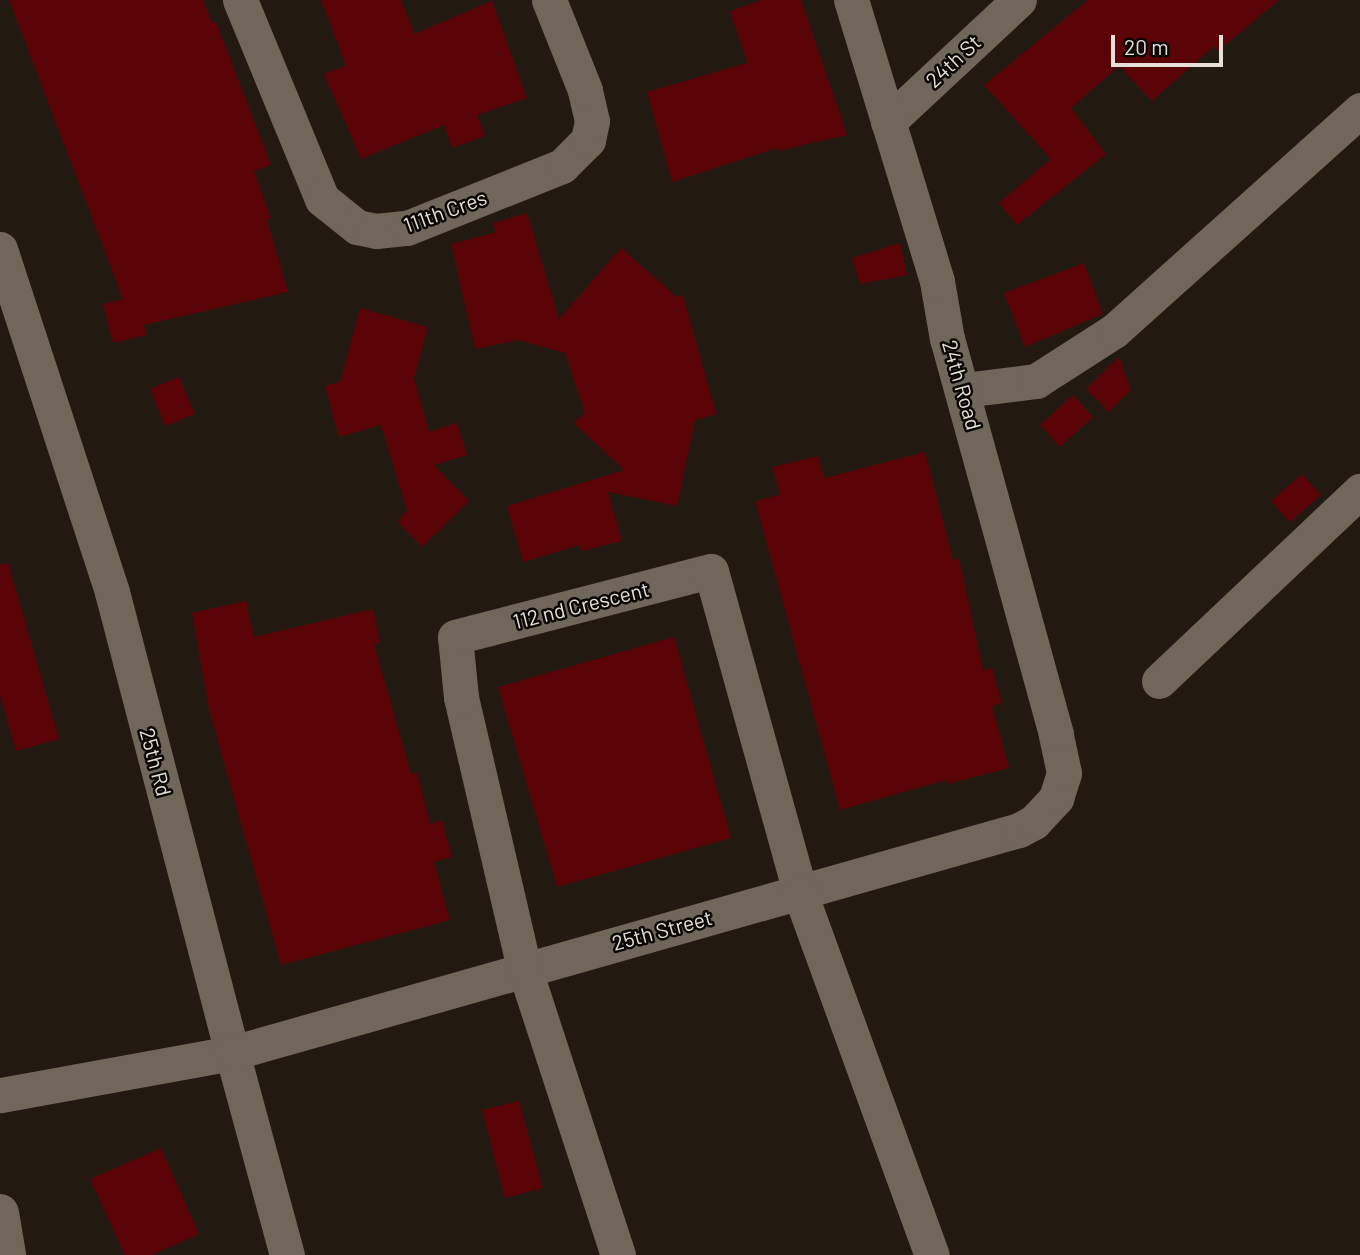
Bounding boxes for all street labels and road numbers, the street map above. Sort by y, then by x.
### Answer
street label: 24th St [920,29,986,93]
street label: 111th Cres [400,184,490,238]
street label: 24th Road [937,337,987,433]
street label: 112 nd Crescent [510,576,652,634]
street label: 25th Rd [135,725,177,799]
street label: 25th Street [609,905,715,955]

